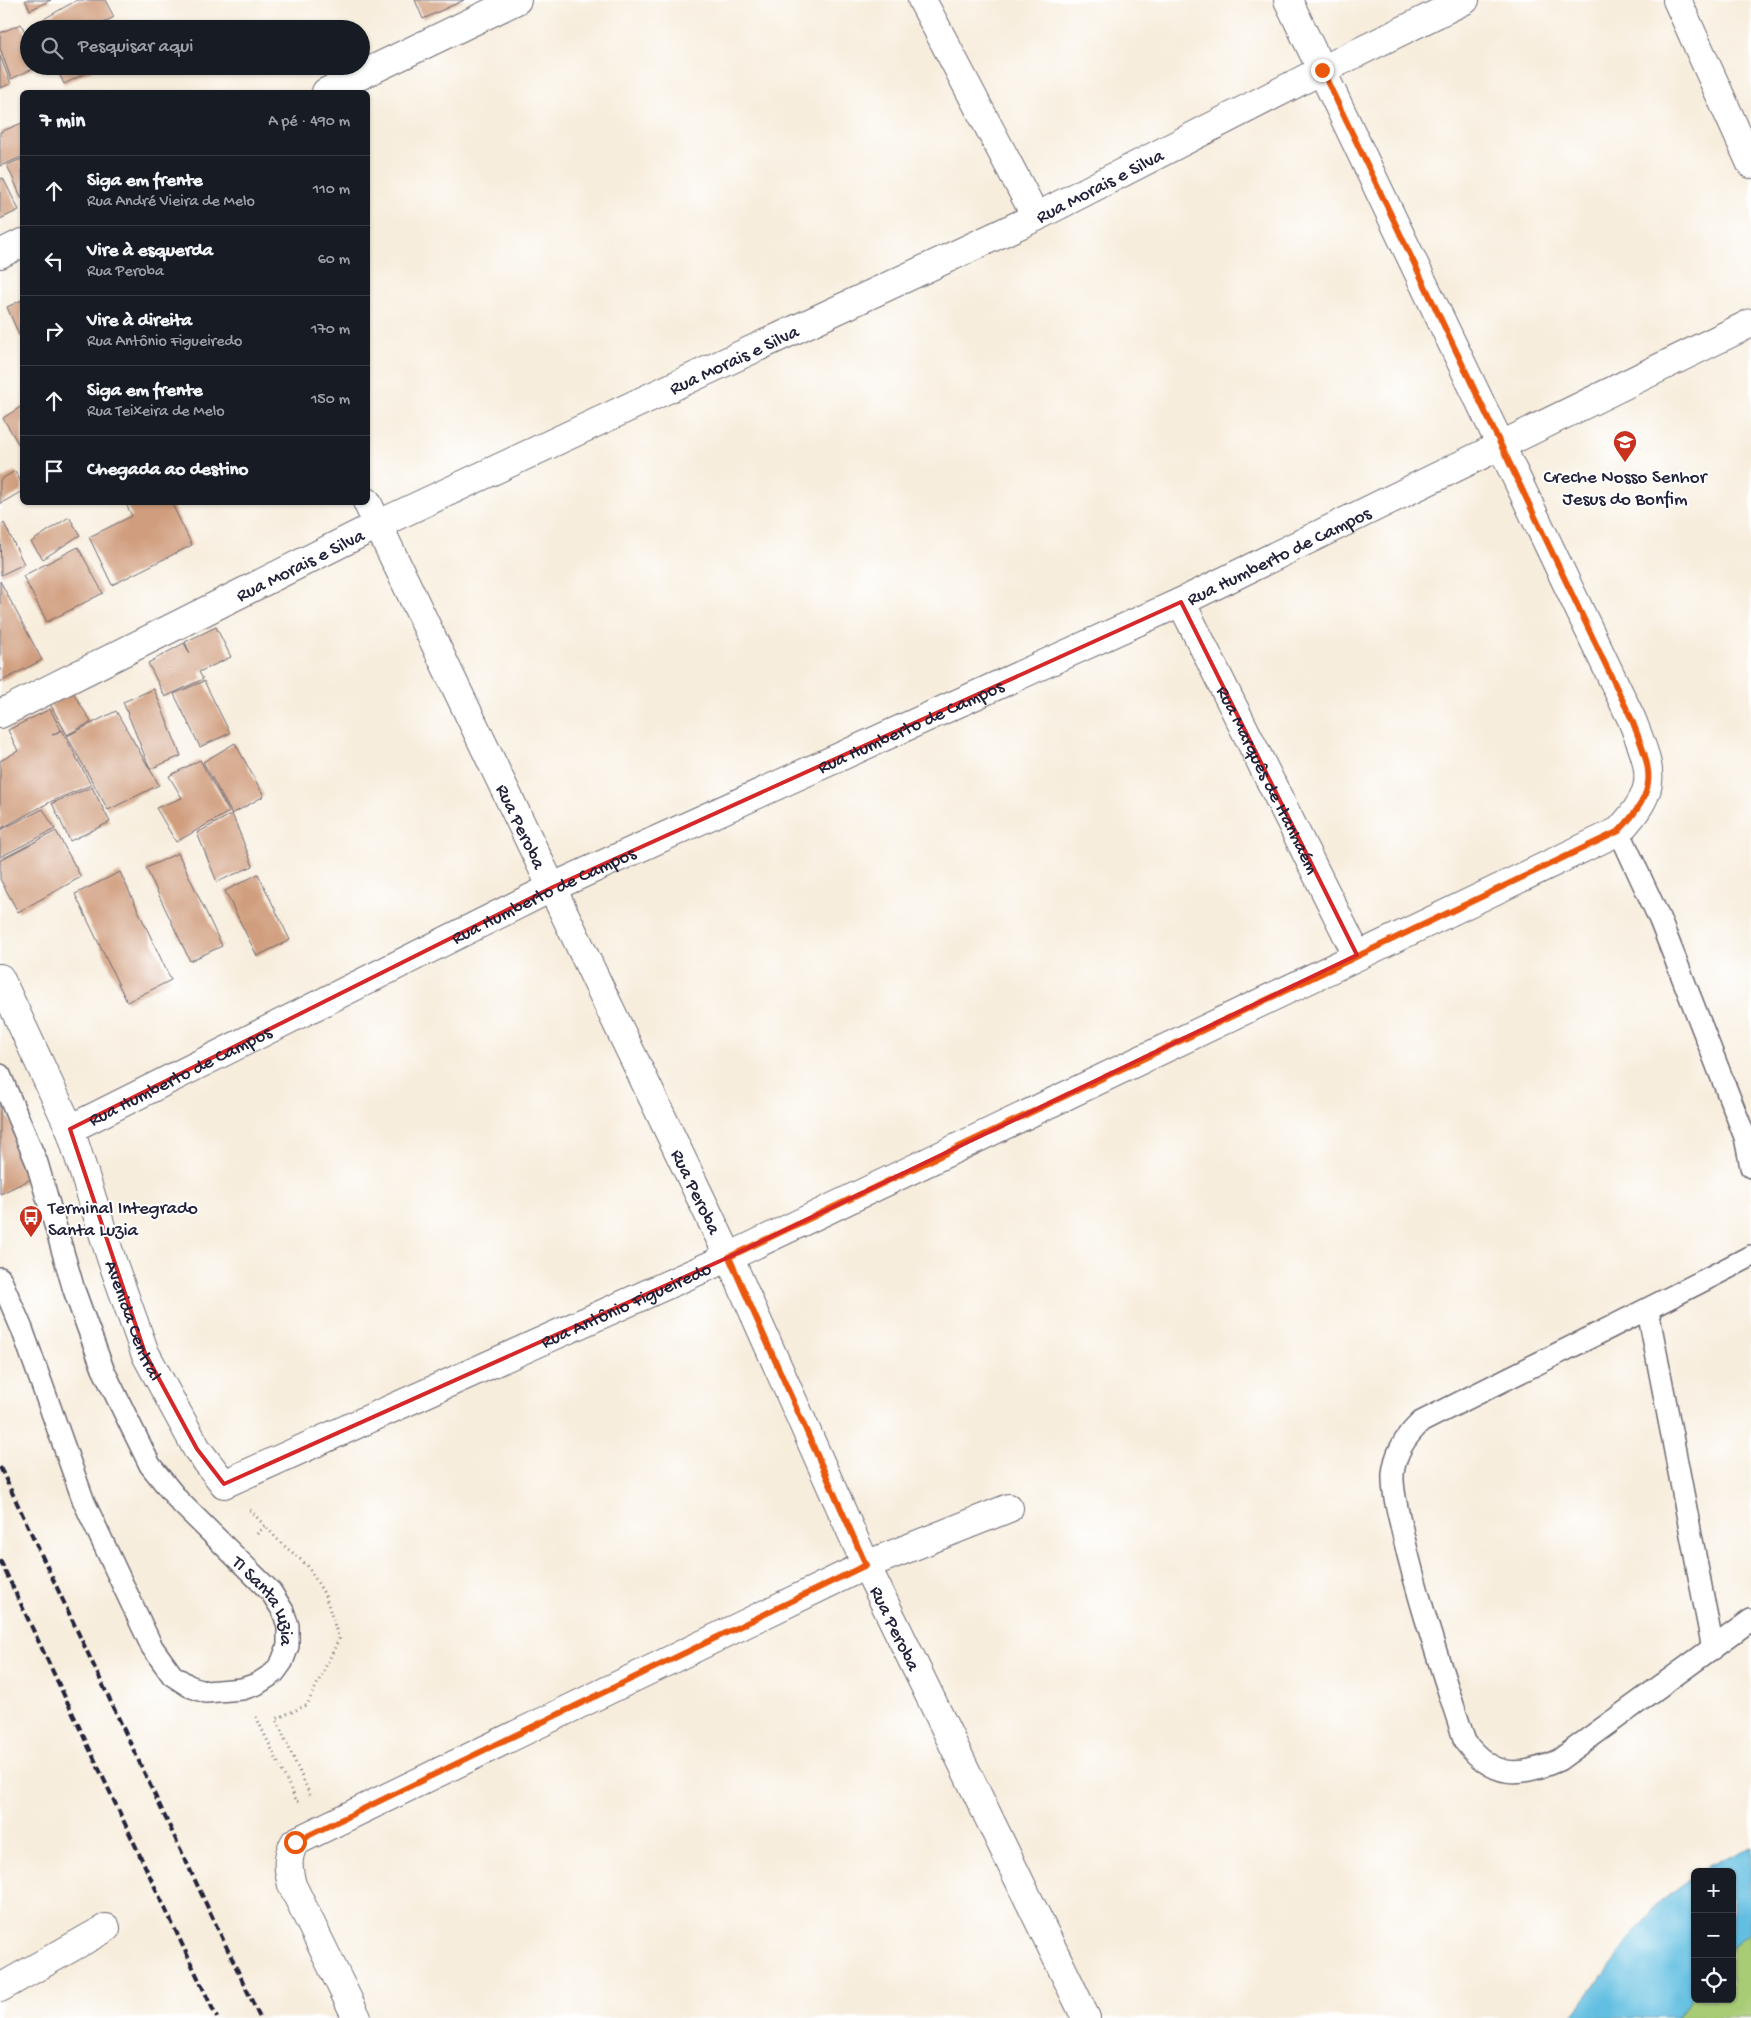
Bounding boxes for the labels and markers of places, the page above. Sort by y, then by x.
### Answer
school or university icon: Creche Nosso Senhor Jesus do Bonfim [1612,429,1638,463]
place label: Creche Nosso Senhor Jesus do Bonfim [1544,467,1709,512]
place label: Terminal Integrado Santa Luzia [47,1198,198,1243]
bus stop icon: Terminal Integrado Santa Luzia [18,1204,44,1238]

